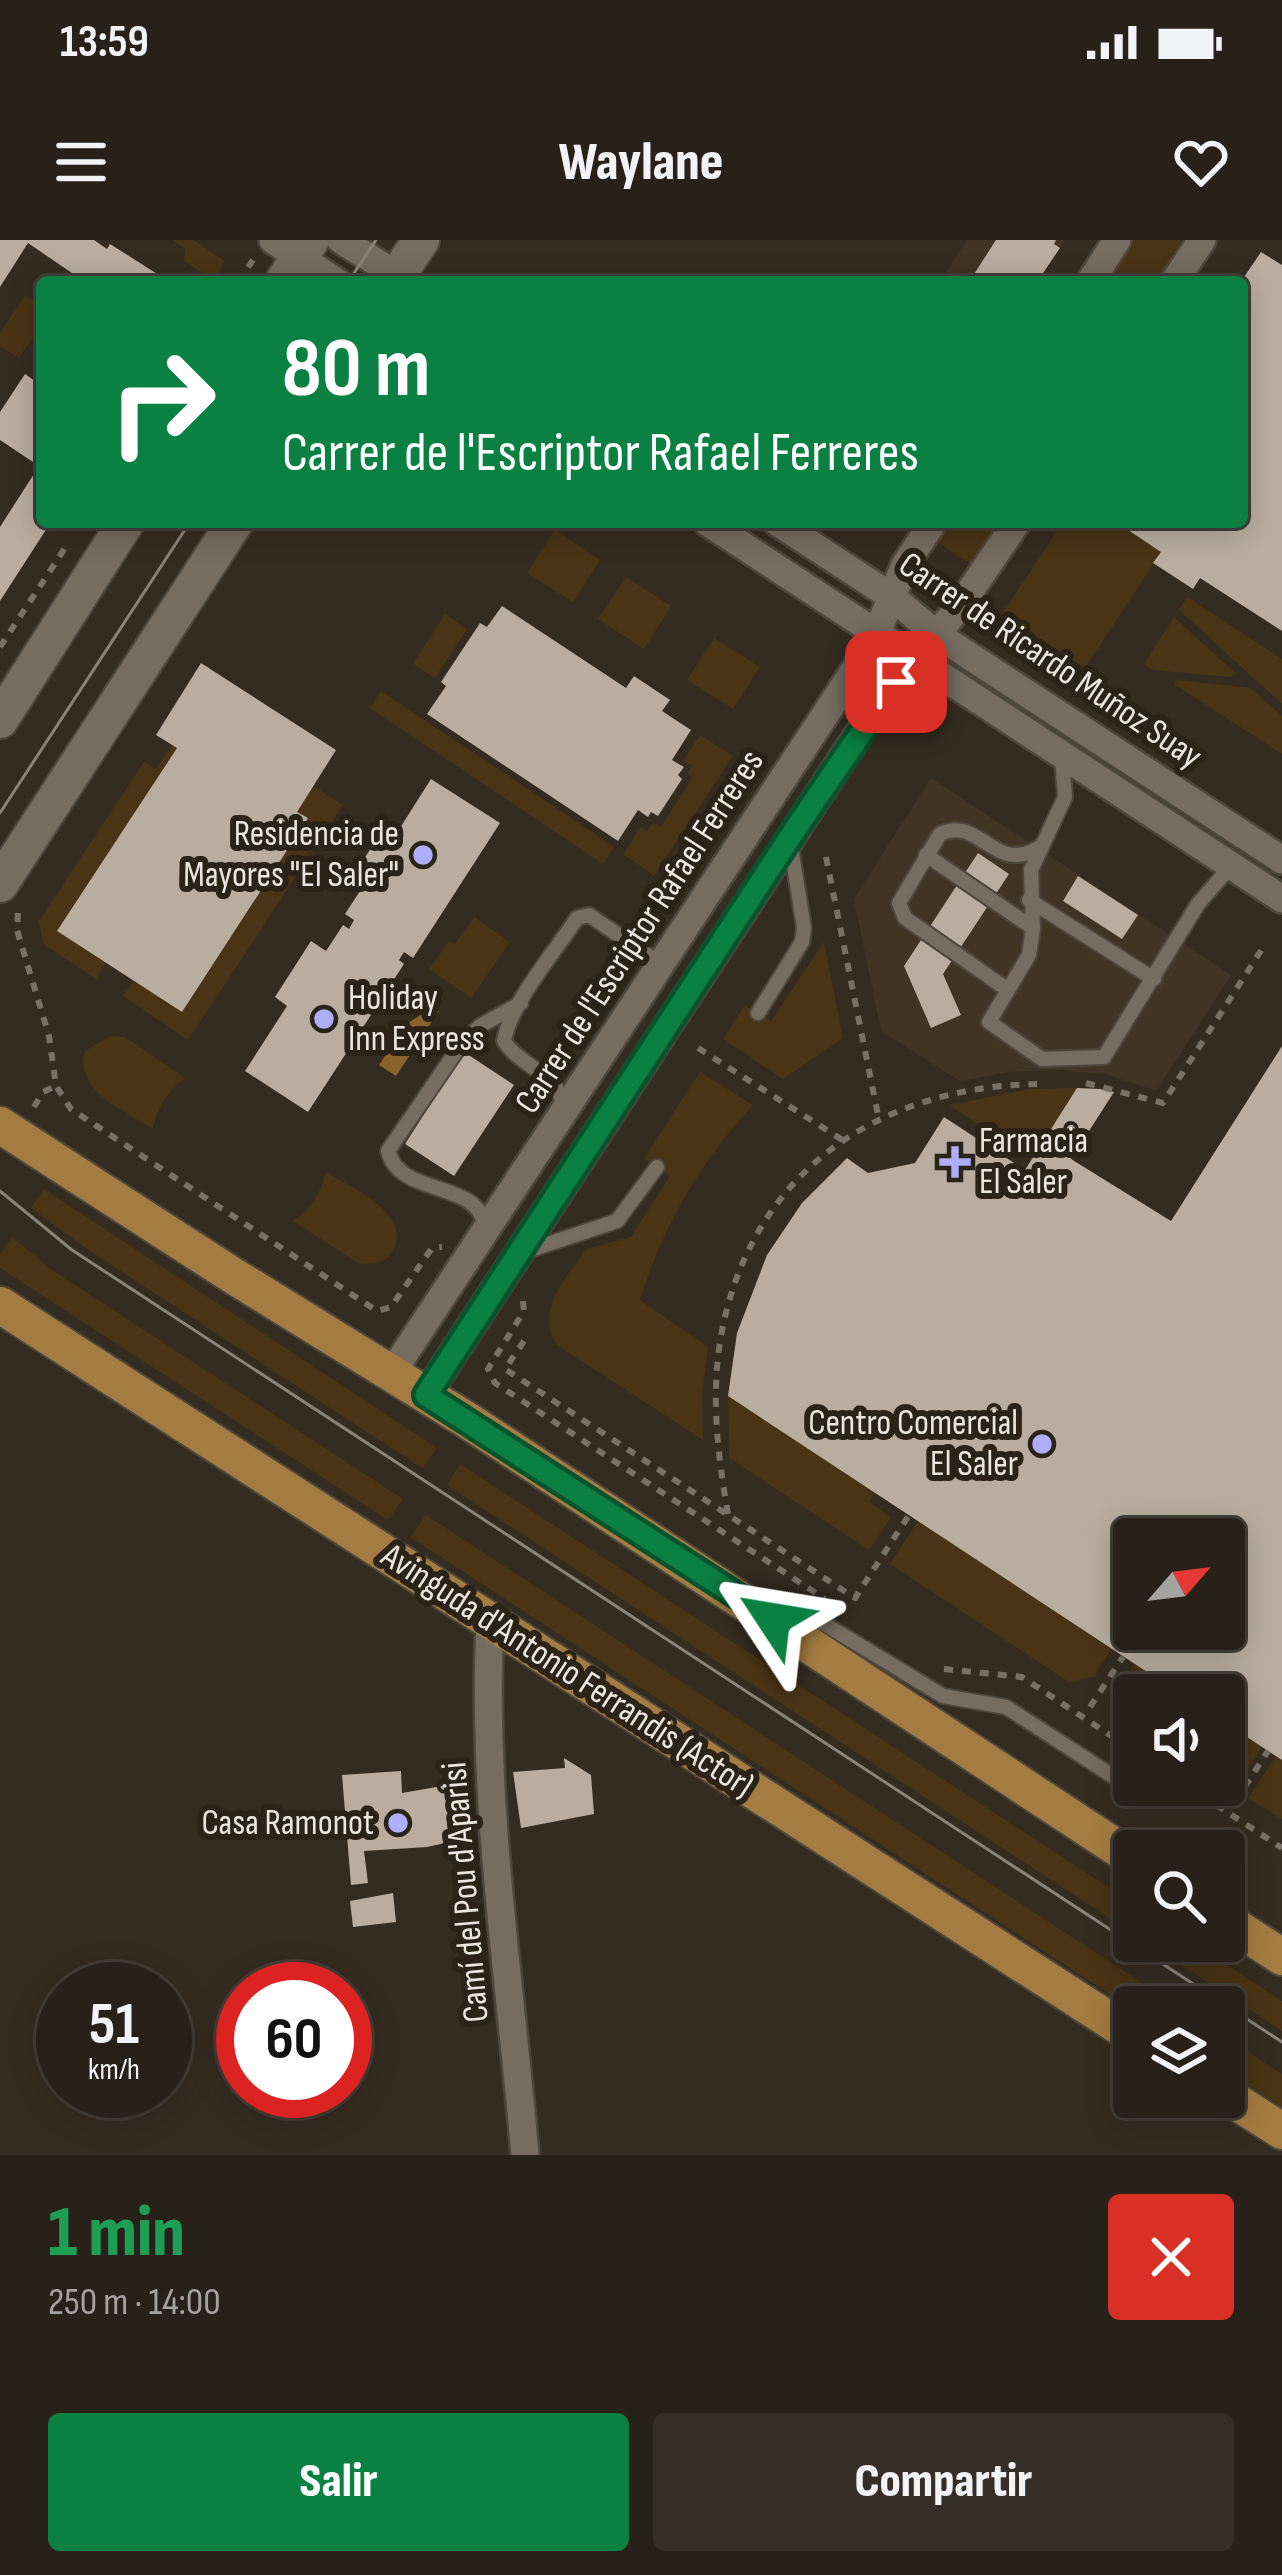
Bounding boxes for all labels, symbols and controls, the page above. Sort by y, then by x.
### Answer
text: 13:59 [60,15,149,70]
icon: menu [48,129,114,195]
icon: heart [1168,129,1234,195]
text: Waylane [559,130,723,195]
text: 80 m [282,319,430,420]
icon: right [84,324,240,480]
text: Carrer de l'Escriptor Rafael Ferreres [282,421,919,486]
street label: Carrer de Ricardo Muñoz Suay [890,544,1210,778]
pin [845,631,947,733]
icon: arrive [863,649,929,715]
street label: Carrer de l'Escriptor Rafael Ferreres [506,742,774,1122]
place label: Residencia de Mayores "El Saler" [183,813,399,897]
marker: Residencia de Mayores "El Saler" [410,842,436,868]
place label: Holiday Inn Express [348,977,485,1061]
marker: Holiday Inn Express [311,1006,337,1032]
place label: Farmacia El Saler [979,1120,1088,1204]
marker: Farmacia El Saler [942,1149,968,1175]
place label: Centro Comercial El Saler [808,1402,1018,1486]
marker: Centro Comercial El Saler [1029,1431,1055,1457]
north arrow [1113,1518,1245,1650]
map controls [1113,1518,1245,2118]
street label: Avinguda d'Antonio Ferrandis (Actor) [372,1534,761,1807]
position arrow [710,1556,836,1682]
button: sound [1113,1674,1245,1806]
street label: Camí del Pou d'Aparisi [433,1760,499,2024]
place label: Casa Ramonot [202,1802,374,1845]
marker: Casa Ramonot [385,1810,411,1836]
button: search [1113,1830,1245,1962]
speed limit sign: 60 [216,1962,372,2118]
button: layers [1113,1986,1245,2118]
text: 51 [89,1989,139,2061]
text: km/h [88,2052,140,2088]
text: 1 min [48,2190,185,2277]
button: close [1108,2194,1234,2320]
text: 250 m · 14:00 [48,2279,221,2326]
button: Salir [48,2413,629,2551]
button: Compartir [653,2413,1234,2551]

